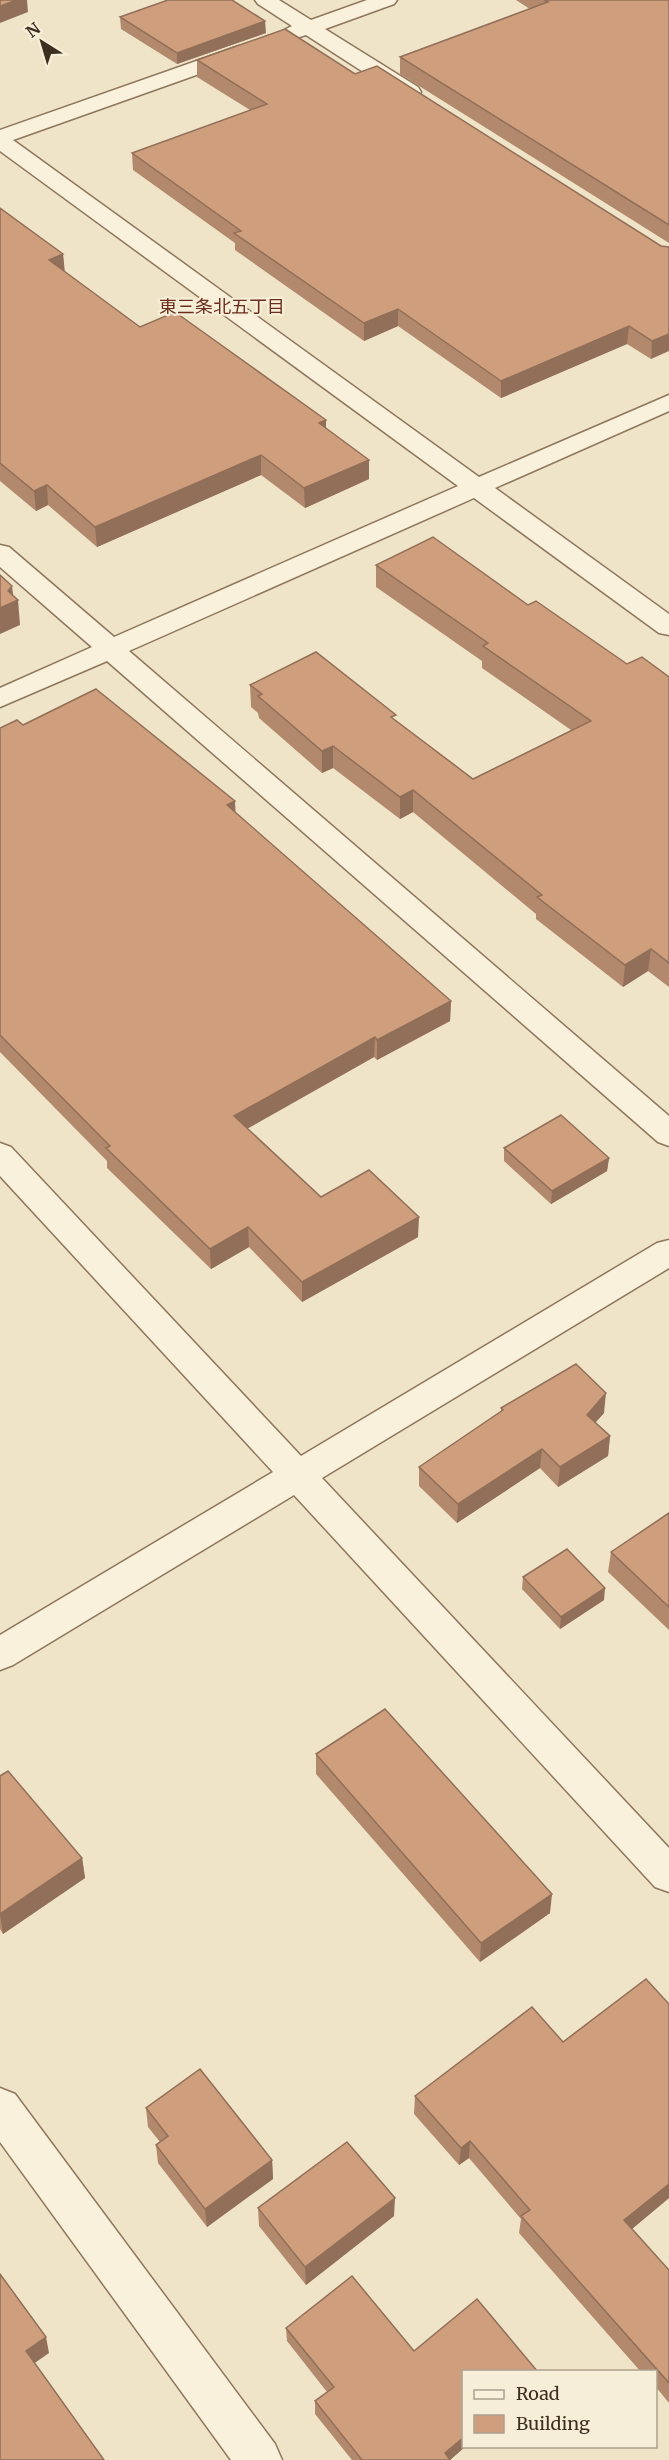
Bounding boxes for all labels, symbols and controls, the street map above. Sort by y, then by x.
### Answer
north arrow [12,12,72,72]
text: N [22,18,44,42]
district label: 東三条北五丁目 [159,295,285,318]
legend [462,2370,657,2448]
text: Road [516,2382,560,2405]
text: Building [516,2412,590,2435]

